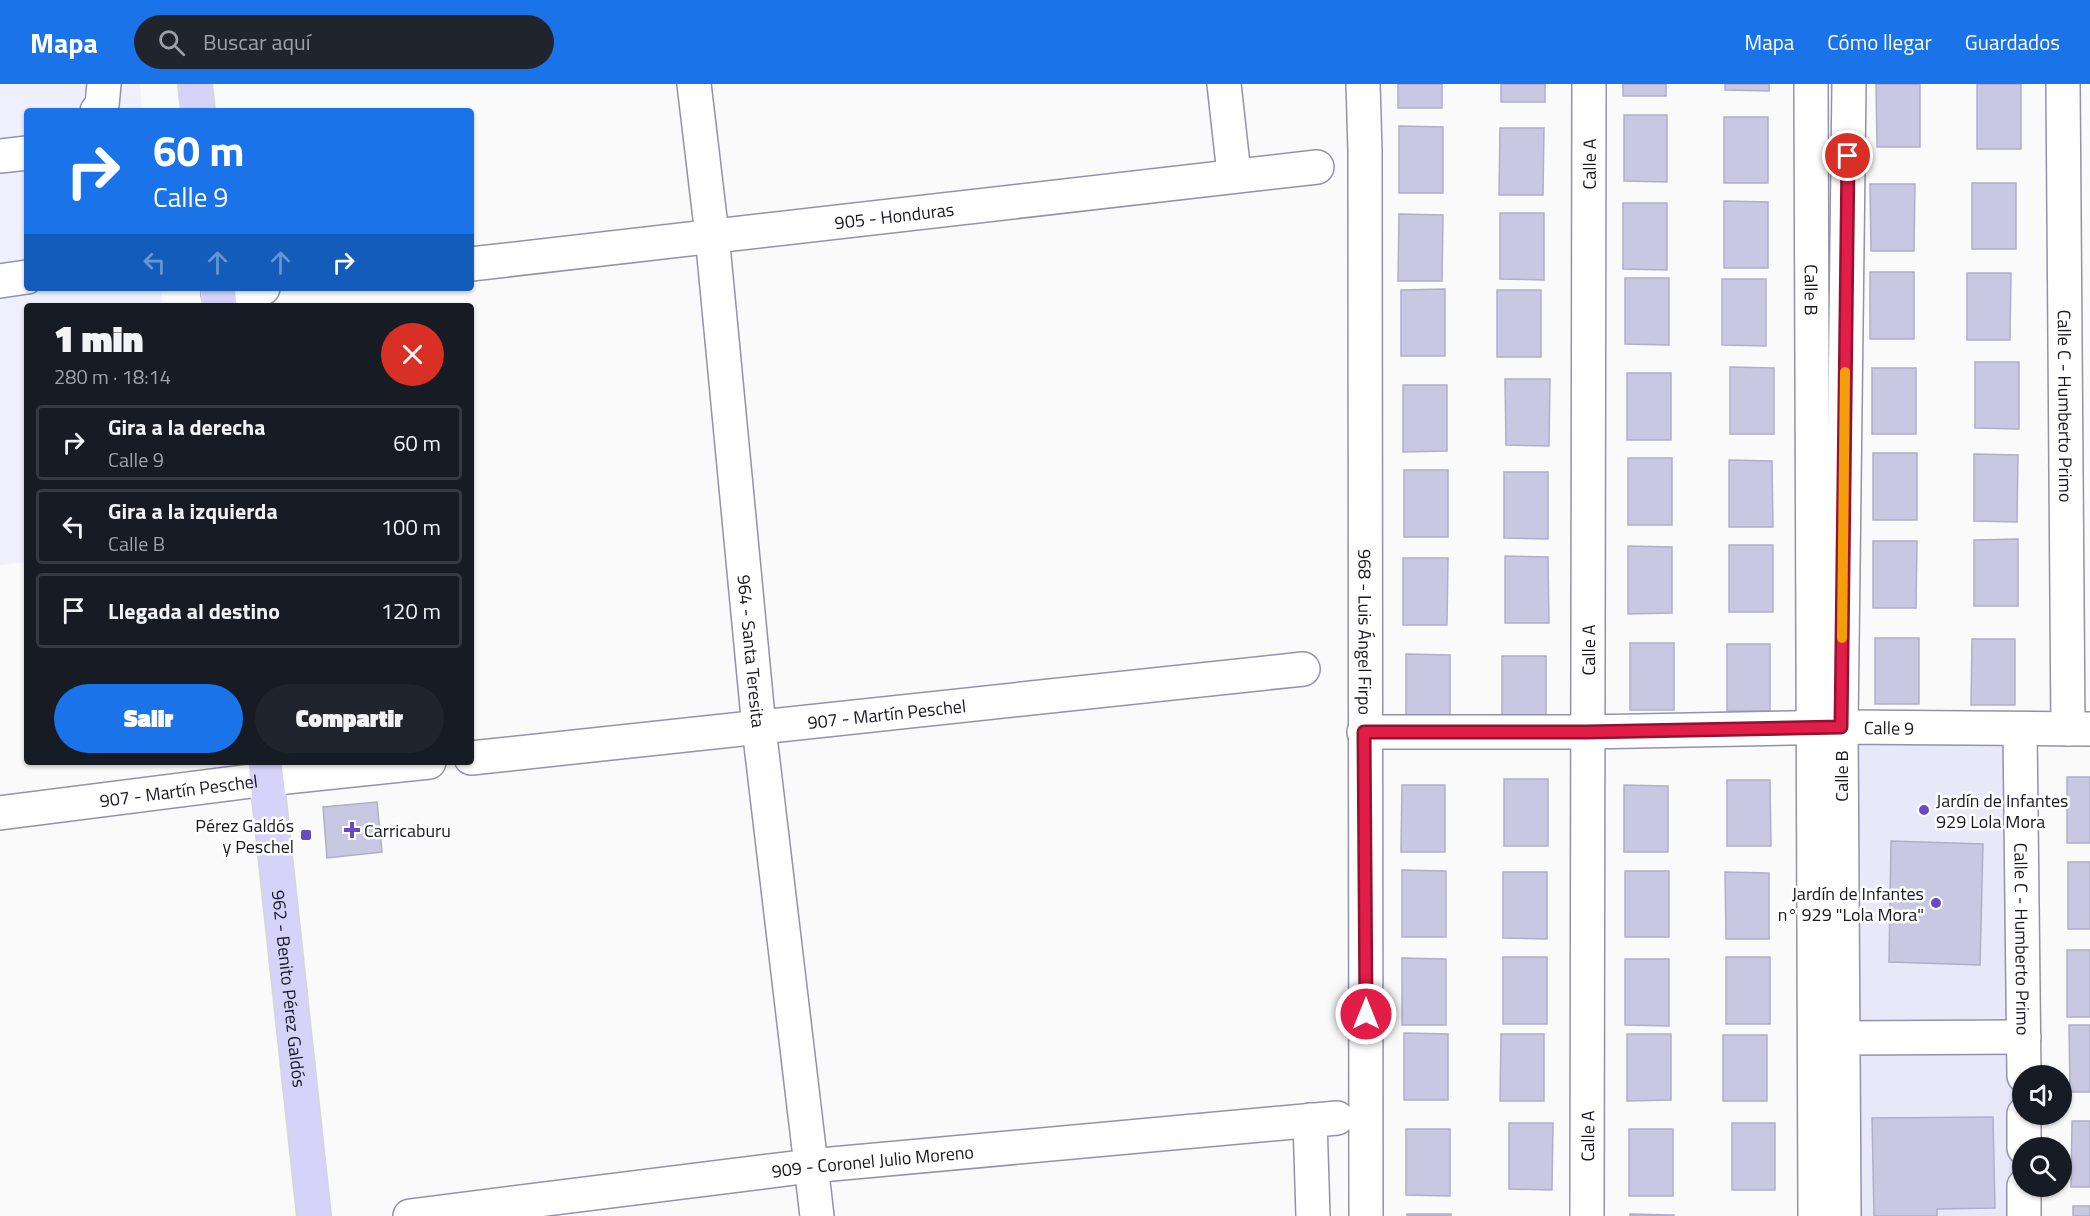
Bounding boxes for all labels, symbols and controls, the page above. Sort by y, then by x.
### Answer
search box [134,15,554,69]
text: Mapa [30,21,98,64]
text: Buscar aquí [203,25,311,59]
icon: search [155,26,188,59]
text: Mapa [1745,26,1794,58]
text: Cómo llegar [1827,26,1932,58]
text: Guardados [1965,26,2060,58]
text: 60 m [153,118,245,182]
pin [1822,130,1873,181]
icon: right [54,132,132,210]
street label: Calle A [1575,138,1602,190]
icon: arrive [1831,139,1864,172]
text: Calle 9 [153,176,228,217]
street label: 905 - Honduras [833,195,955,236]
icon: left [138,246,171,279]
icon: ahead [201,246,234,279]
icon: ahead [264,246,297,279]
icon: right [327,246,360,279]
street label: Calle B [1798,264,1825,316]
street label: Calle C - Humberto Primo [2051,310,2080,502]
text: 1 min [54,311,143,366]
button: close [381,323,444,386]
text: 280 m · 18:14 [54,361,171,392]
text: Gira a la derecha [108,410,265,444]
icon: right [57,426,90,459]
text: 60 m [393,426,441,460]
text: Calle 9 [108,444,164,475]
text: Gira a la izquierda [108,494,278,528]
icon: left [57,510,90,543]
text: 100 m [381,510,441,544]
text: Calle B [108,528,165,559]
street label: 968 - Luis Ángel Firpo [1352,549,1379,715]
street label: 964 - Santa Teresita [731,573,772,729]
icon: arrive [57,594,90,627]
text: Llegada al destino [108,594,280,628]
text: 120 m [381,594,441,628]
street label: Calle A [1574,624,1602,676]
button: Salir [54,684,243,753]
button: Compartir [255,684,444,753]
street label: 907 - Martín Peschel [806,692,967,735]
street label: Calle 9 [1864,714,1914,741]
street label: Calle B [1828,750,1855,802]
street label: 907 - Martín Peschel [98,767,259,814]
place label: Jardín de Infantes 929 Lola Mora [1936,787,2068,835]
marker: Jardín de Infantes 929 Lola Mora [1917,803,1931,817]
place label: Pérez Galdós y Peschel [195,812,294,860]
place label: Carricaburu [364,817,451,844]
marker: Carricaburu [345,823,359,837]
marker: Pérez Galdós y Peschel [299,828,313,842]
street label: Calle C - Humberto Primo [2008,842,2037,1035]
place label: Jardín de Infantes n° 929 "Lola Mora" [1778,880,1924,928]
street label: 962 - Benito Pérez Galdós [265,889,314,1089]
marker: Jardín de Infantes n° 929 "Lola Mora" [1929,896,1943,910]
position arrow [1334,982,1398,1046]
map controls [2012,1065,2072,1197]
button: sound [2012,1065,2072,1125]
street label: Calle A [1574,1110,1601,1162]
button: search [2012,1137,2072,1197]
street label: 909 - Coronel Julio Moreno [770,1138,975,1184]

